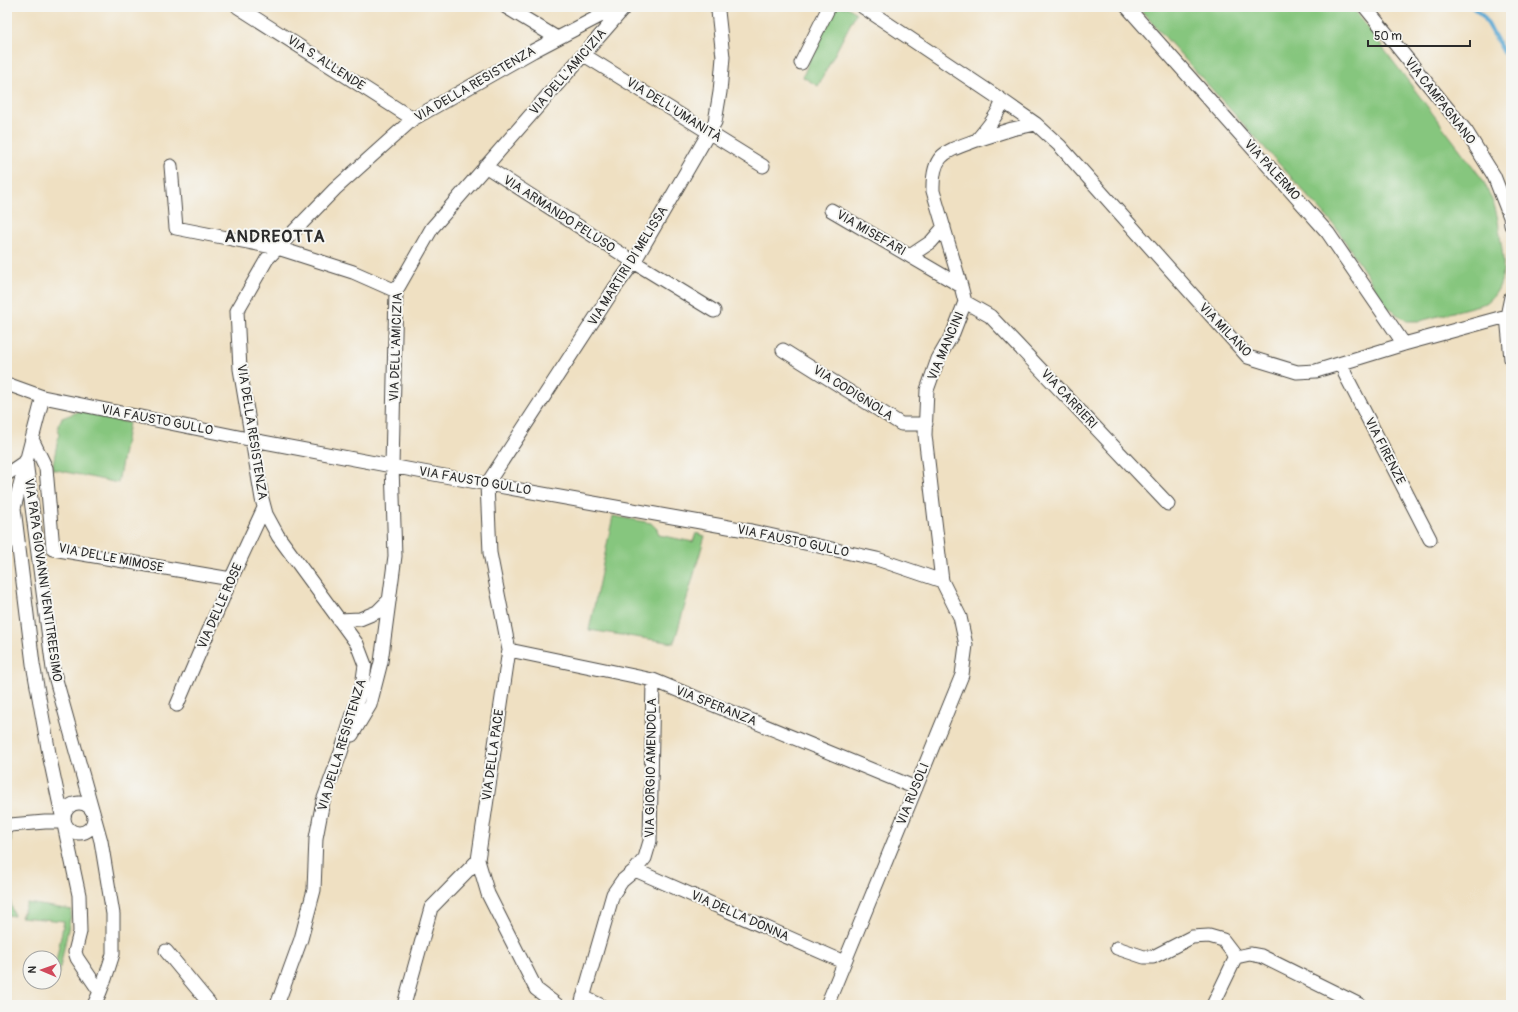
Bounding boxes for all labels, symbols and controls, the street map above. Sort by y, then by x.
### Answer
scale bar [1368,22,1470,48]
street label: VIA DELL'AMICIZIA [526,25,610,118]
text: 50 m [1374,29,1402,44]
street label: VIA S. ALLENDE [284,32,368,94]
street label: VIA DELLA RESISTENZA [412,43,539,125]
street label: VIA CAMPAGNANO [1401,54,1479,148]
street label: VIA DELL'UMANITÀ [623,74,725,146]
street label: VIA PALERMO [1241,136,1303,204]
street label: VIA ARMANDO PELUSO [500,172,618,256]
street label: VIA MARTIRI DI MELISSA [585,203,672,329]
street label: VIA MISEFARI [833,207,909,259]
district label: ANDREOTTA [224,226,326,247]
street label: VIA DELL'AMICIZIA [386,292,406,402]
street label: VIA MILANO [1195,300,1255,360]
street label: VIA MANCINI [924,309,968,383]
street label: VIA CODIGNOLA [810,362,897,424]
street label: VIA DELLA RESISTENZA [233,363,271,501]
street label: VIA CARRIERI [1037,366,1101,432]
street label: VIA FAUSTO GULLO [100,401,214,439]
street label: VIA FIRENZE [1361,415,1409,487]
street label: VIA FAUSTO GULLO [418,463,532,499]
street label: VIA PAPA GIOVANNI VENTITREESIMO [21,477,65,683]
street label: VIA FAUSTO GULLO [736,521,850,561]
street label: VIA DELLE MIMOSE [57,540,165,576]
street label: VIA DELLE ROSE [194,561,246,651]
street label: VIA DELLA RESISTENZA [314,677,370,813]
street label: VIA SPERANZA [673,682,760,730]
street label: VIA GIORGIO AMENDOLA [642,697,660,838]
street label: VIA DELLA PACE [479,708,507,802]
street label: VIA RUSOLI [893,761,933,827]
street label: VIA DELLA DONNA [688,887,792,945]
north arrow [22,950,62,990]
text: N [26,965,39,974]

